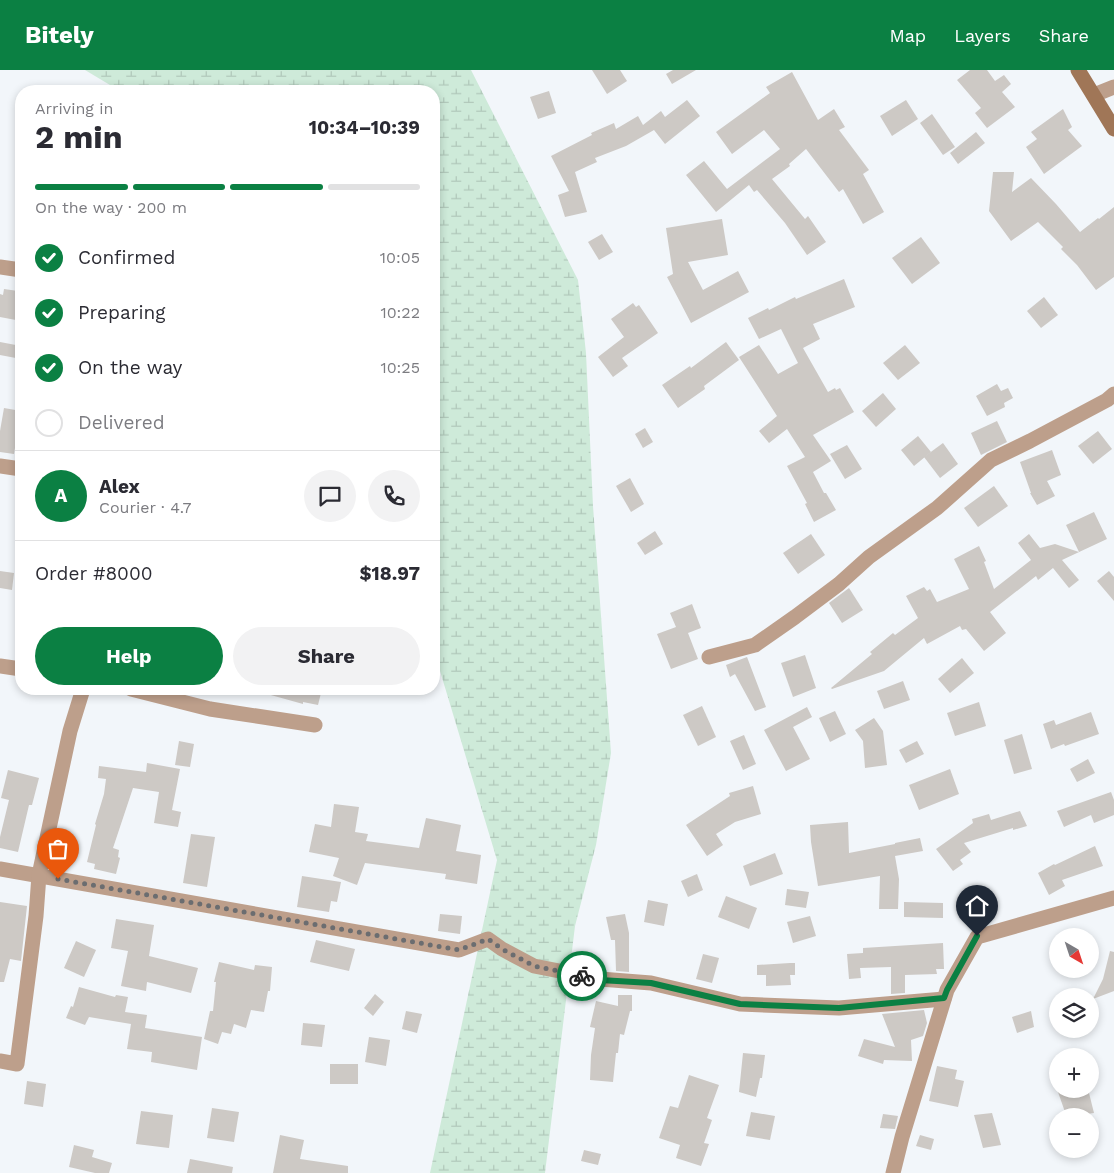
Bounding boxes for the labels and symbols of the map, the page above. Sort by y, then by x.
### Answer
pin [37,828,79,879]
pin [956,885,998,936]
north arrow [1049,928,1099,978]
courier [557,951,607,1001]

